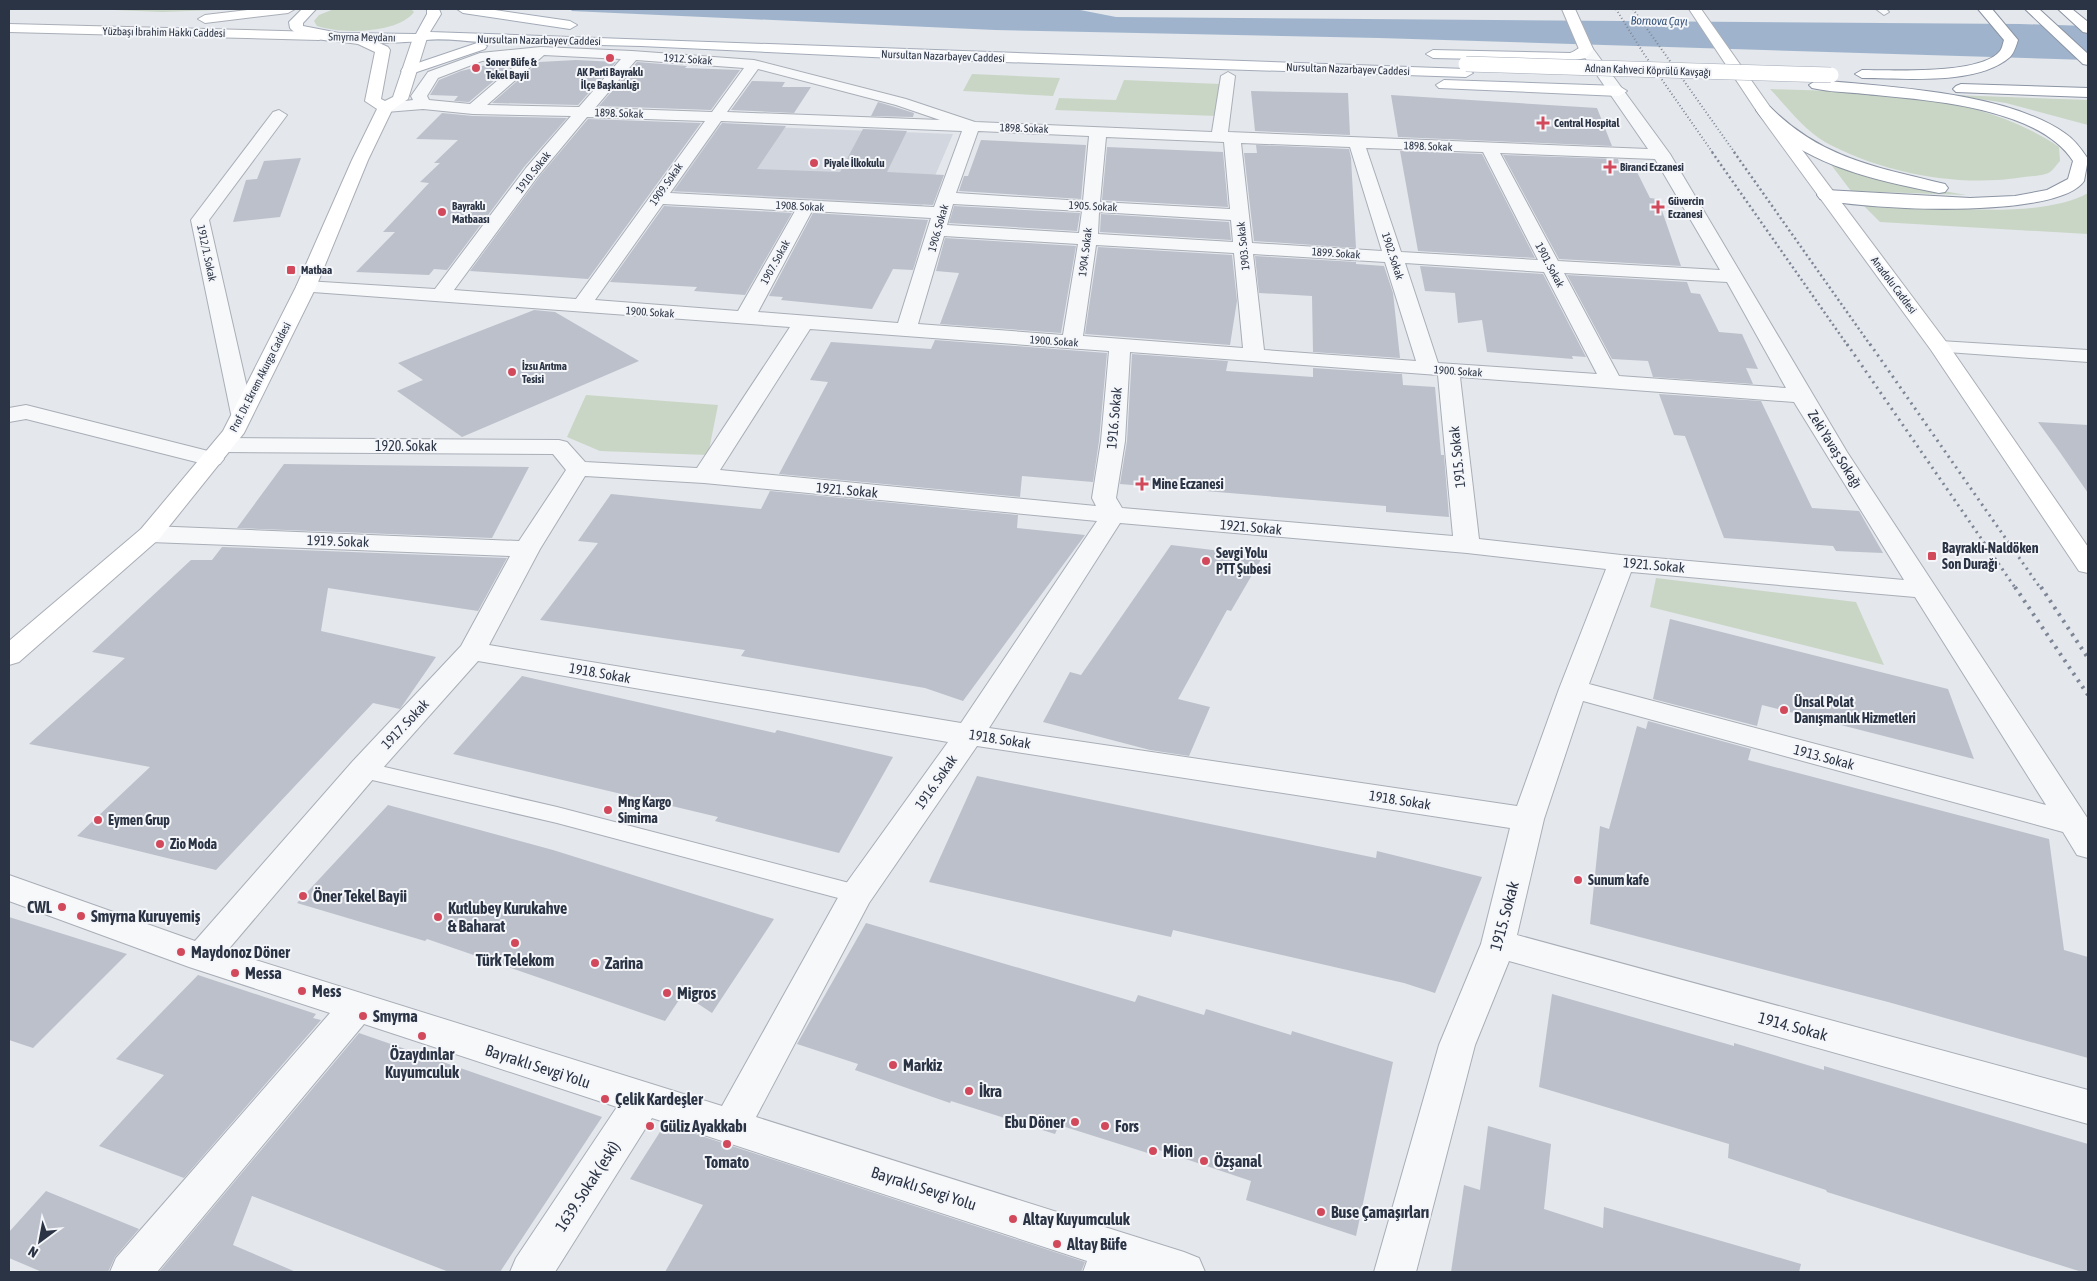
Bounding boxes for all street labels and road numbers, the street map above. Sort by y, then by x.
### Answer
street label: Yüzbaşı İbrahim Hakkı Caddesi [103,25,225,39]
street label: Smyrna Meydanı [328,30,396,44]
street label: Nursultan Nazarbayev Caddesi [477,33,601,47]
street label: Nursultan Nazarbayev Caddesi [881,48,1005,64]
street label: 1912. Sokak [663,51,713,67]
street label: Nursultan Nazarbayev Caddesi [1286,61,1410,77]
street label: Adnan Kahveci Köprülü Kavşağı [1585,62,1711,78]
street label: 1898. Sokak [594,106,644,120]
street label: 1898. Sokak [999,121,1049,135]
street label: 1898. Sokak [1403,139,1453,153]
street label: 1910. Sokak [513,149,553,195]
street label: 1909. Sokak [647,160,685,207]
street label: 1908. Sokak [775,199,825,213]
street label: 1905. Sokak [1068,199,1118,213]
street label: 1906. Sokak [926,203,951,253]
street label: 1903. Sokak [1234,221,1252,271]
street label: 1912/1. Sokak [195,224,219,283]
street label: 1904. Sokak [1076,227,1094,277]
street label: 1902. Sokak [1380,231,1406,281]
street label: 1907. Sokak [758,238,792,286]
street label: 1901. Sokak [1533,241,1567,289]
street label: 1899. Sokak [1311,245,1361,261]
street label: Anadolu Caddesi [1869,254,1919,316]
street label: 1900. Sokak [625,304,675,320]
street label: Prof. Dr. Ekrem Akurga Caddesi [227,320,293,434]
street label: 1900. Sokak [1029,333,1079,349]
street label: 1900. Sokak [1433,363,1483,379]
street label: 1916. Sokak [1103,386,1125,450]
street label: Zeki Yavaş Sokağı [1805,407,1865,491]
street label: 1915. Sokak [1446,425,1468,489]
street label: 1920. Sokak [375,438,437,454]
street label: 1921. Sokak [815,479,879,501]
street label: 1921. Sokak [1219,516,1283,538]
street label: 1919. Sokak [307,532,369,550]
street label: 1921. Sokak [1622,554,1686,576]
street label: 1918. Sokak [568,660,632,686]
street label: 1917. Sokak [378,696,432,752]
street label: 1918. Sokak [968,726,1032,752]
street label: 1913. Sokak [1792,741,1856,773]
street label: 1916. Sokak [912,752,960,812]
street label: 1918. Sokak [1368,787,1432,813]
street label: 1915. Sokak [1486,879,1522,953]
street label: 1914. Sokak [1756,1008,1830,1044]
street label: Bayraklı Sevgi Yolu [483,1041,593,1092]
street label: 1639. Sokak (eski) [551,1137,624,1235]
street label: Bayraklı Sevgi Yolu [869,1163,979,1214]

